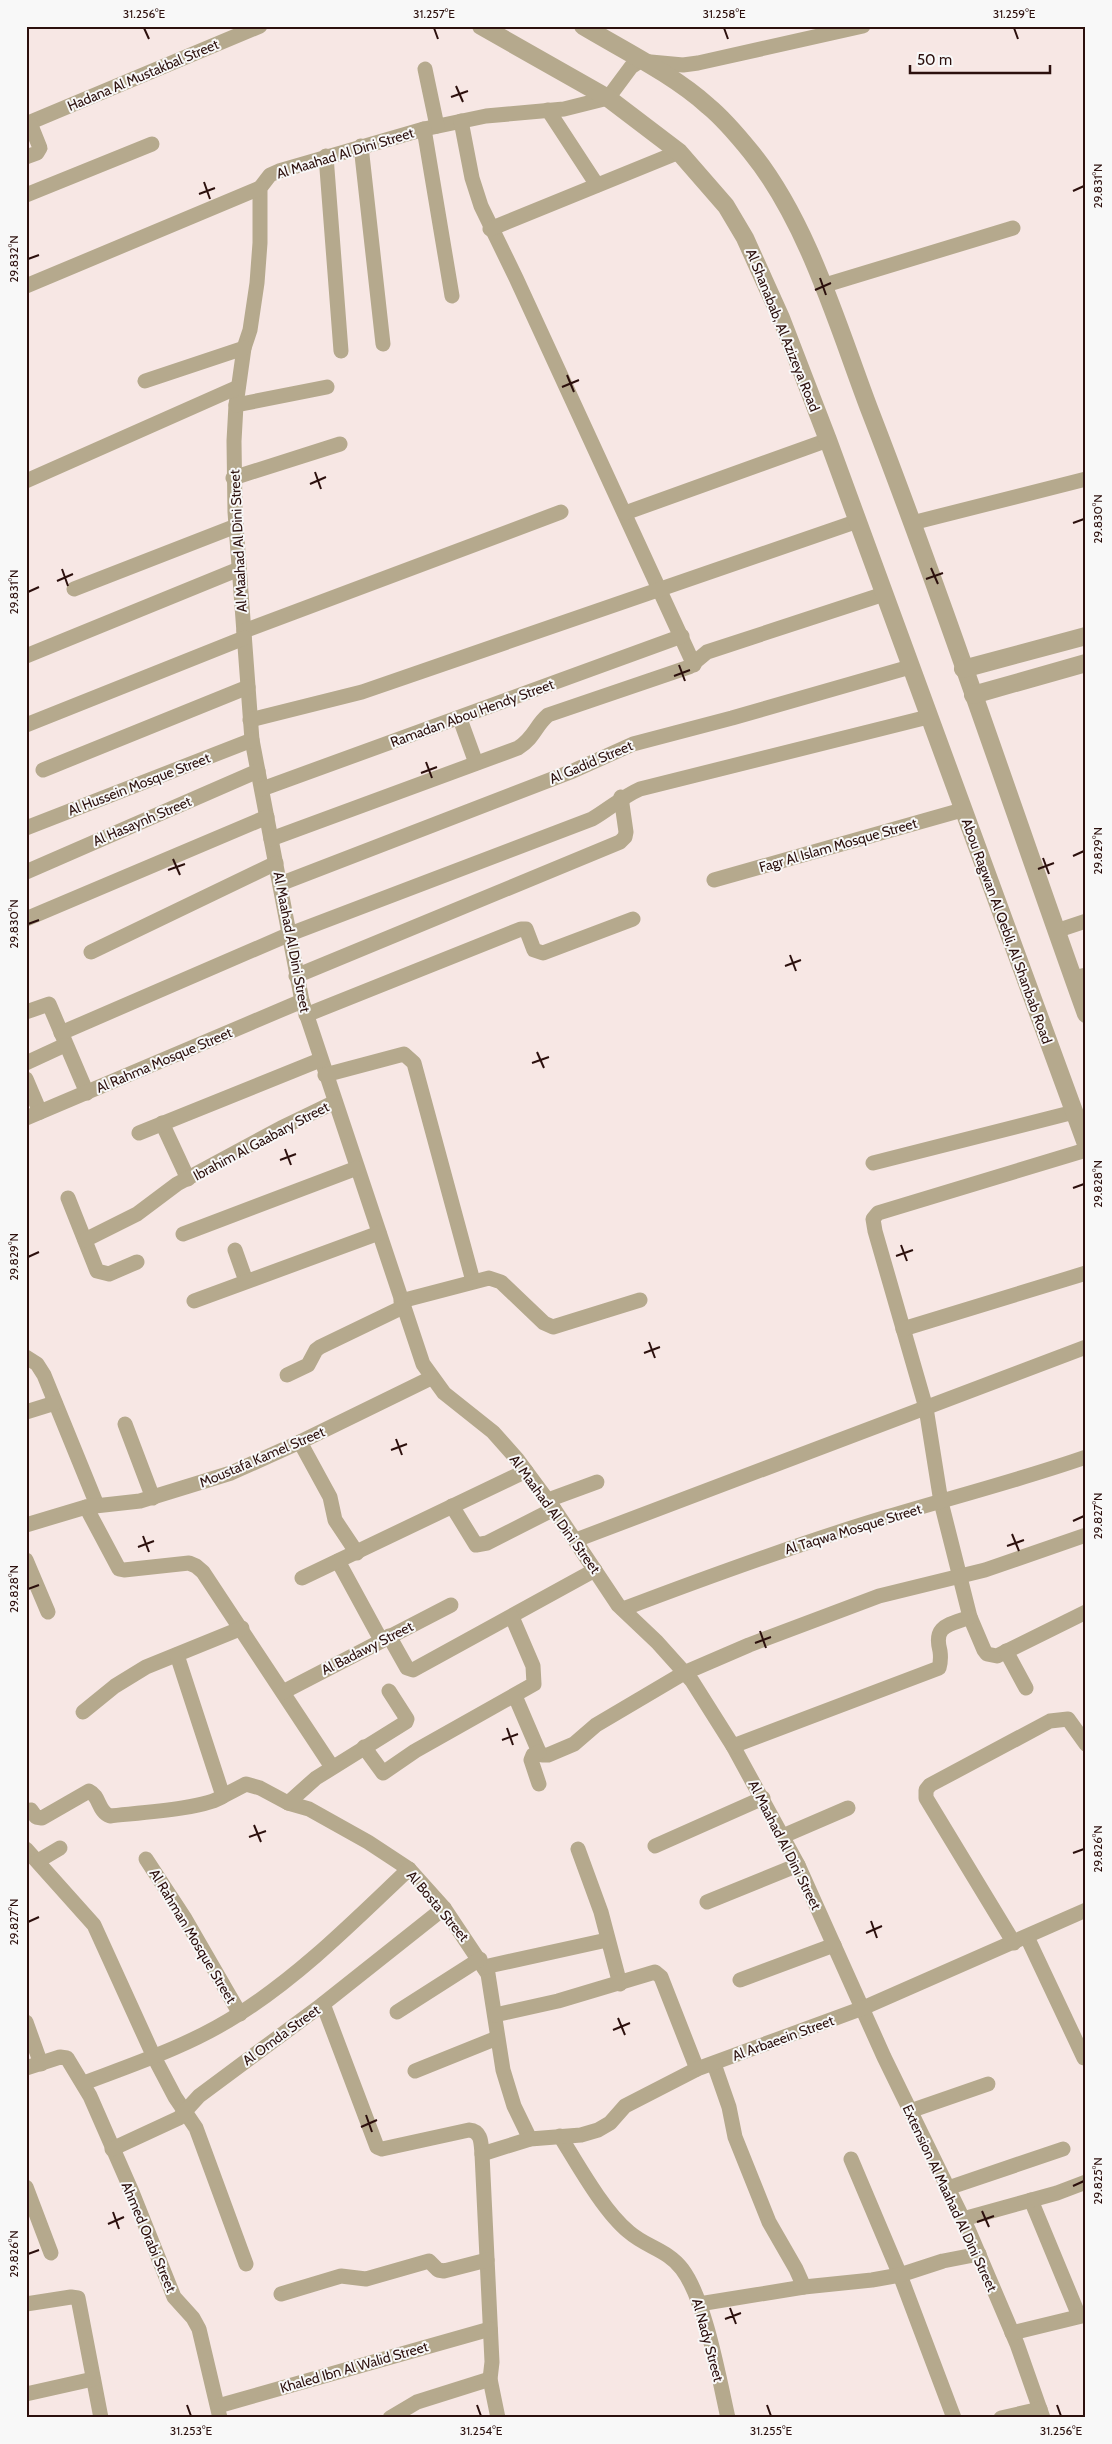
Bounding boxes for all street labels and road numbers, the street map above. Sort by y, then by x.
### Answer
street label: Hadana Al Mustakbal Street [65,35,222,115]
street label: Al Maahad Al Dini Street [274,123,416,182]
street label: Al Shanabab, Al Azizeya Road [742,246,824,414]
street label: Al Maahad Al Dini Street [225,469,251,613]
street label: Ramadan Abou Hendy Street [388,675,557,751]
street label: Al Gadid Street [547,736,636,788]
street label: Al Hussein Mosque Street [65,748,213,819]
street label: Al Hasaynh Street [90,792,194,850]
street label: Fagr Al Islam Mosque Street [757,814,919,876]
street label: Abou Ragwan Al Qebli, Al Shanbab Road [958,816,1056,1046]
street label: Al Maahad Al Dini Street [270,870,315,1014]
street label: Al Rahma Mosque Street [93,1023,235,1097]
street label: Ibrahim Al Gaabary Street [190,1097,332,1184]
street label: Moustafa Kamel Street [197,1422,328,1492]
street label: Al Maahad Al Dini Street [506,1451,604,1577]
street label: Al Taqwa Mosque Street [782,1500,924,1558]
street label: Al Badawy Street [318,1617,416,1679]
street label: Al Maahad Al Dini Street [745,1777,826,1913]
street label: Al Rahman Mosque Street [146,1865,240,2007]
street label: Al Bosta Street [403,1867,473,1945]
street label: Al Omda Street [239,2001,324,2069]
street label: Al Arbaeein Street [730,2011,837,2065]
street label: Extension Al Maahad Al Dini Street [899,2102,1001,2295]
street label: Ahmed Orabi Street [118,2179,180,2295]
street label: Al Nady Street [688,2296,728,2384]
street label: Khaled Ibn Al Walid Street [278,2337,430,2397]

